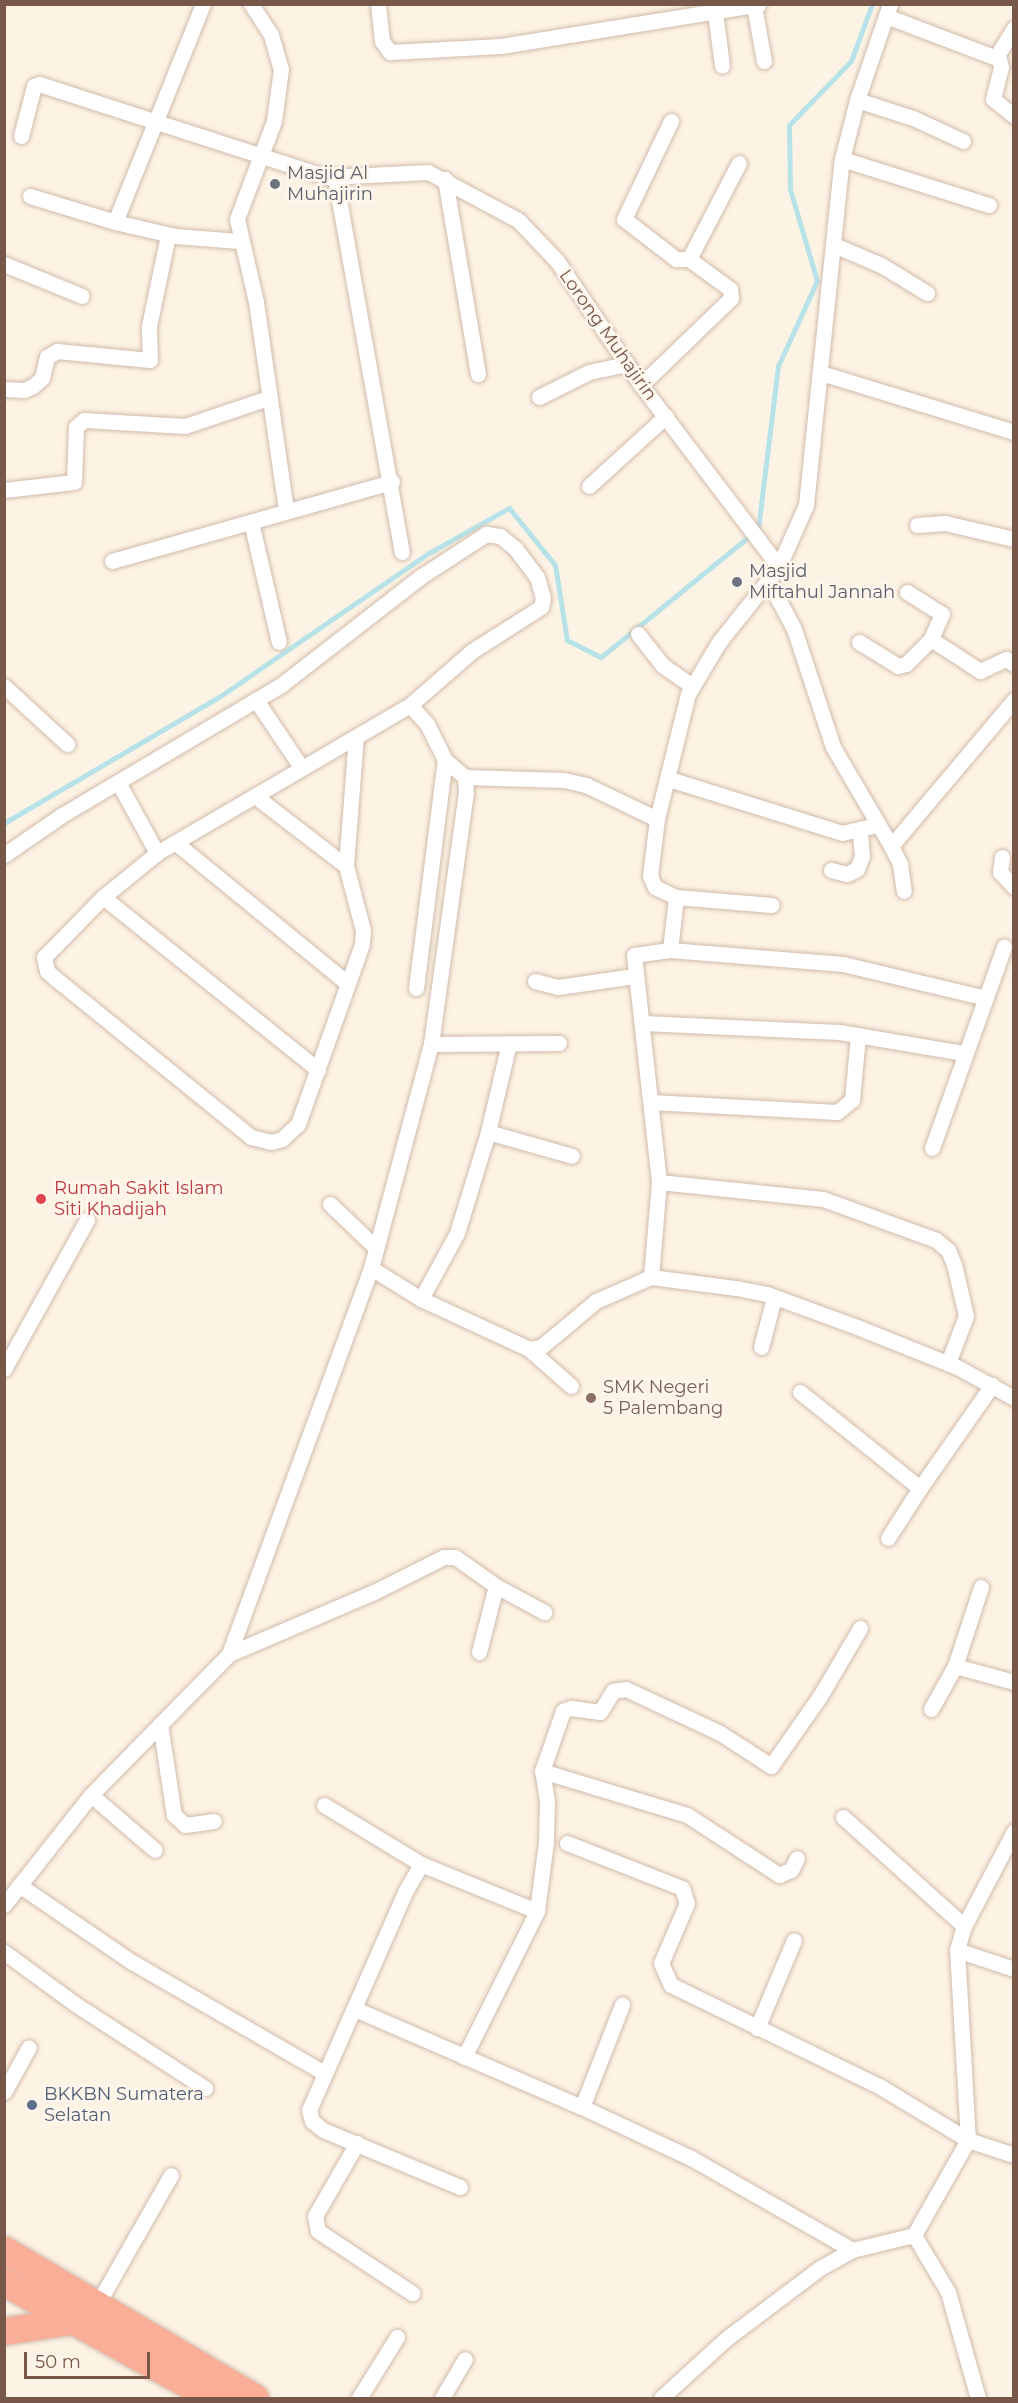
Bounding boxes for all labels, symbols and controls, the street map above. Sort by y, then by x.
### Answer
place label: Masjid Al Muhajirin [287,163,373,206]
marker: Masjid Al Muhajirin [268,177,282,191]
street label: Lorong Muhajirin [555,265,661,405]
place label: Masjid Miftahul Jannah [749,561,895,604]
marker: Masjid Miftahul Jannah [730,575,744,589]
place label: Rumah Sakit Islam Siti Khadijah [54,1178,224,1220]
marker: Rumah Sakit Islam Siti Khadijah [32,1190,50,1208]
place label: SMK Negeri 5 Palembang [603,1377,723,1420]
marker: SMK Negeri 5 Palembang [584,1391,598,1405]
place label: BKKBN Sumatera Selatan [44,2084,204,2126]
marker: BKKBN Sumatera Selatan [25,2098,39,2112]
scale bar [27,2340,153,2378]
text: 50 m [35,2351,81,2373]

